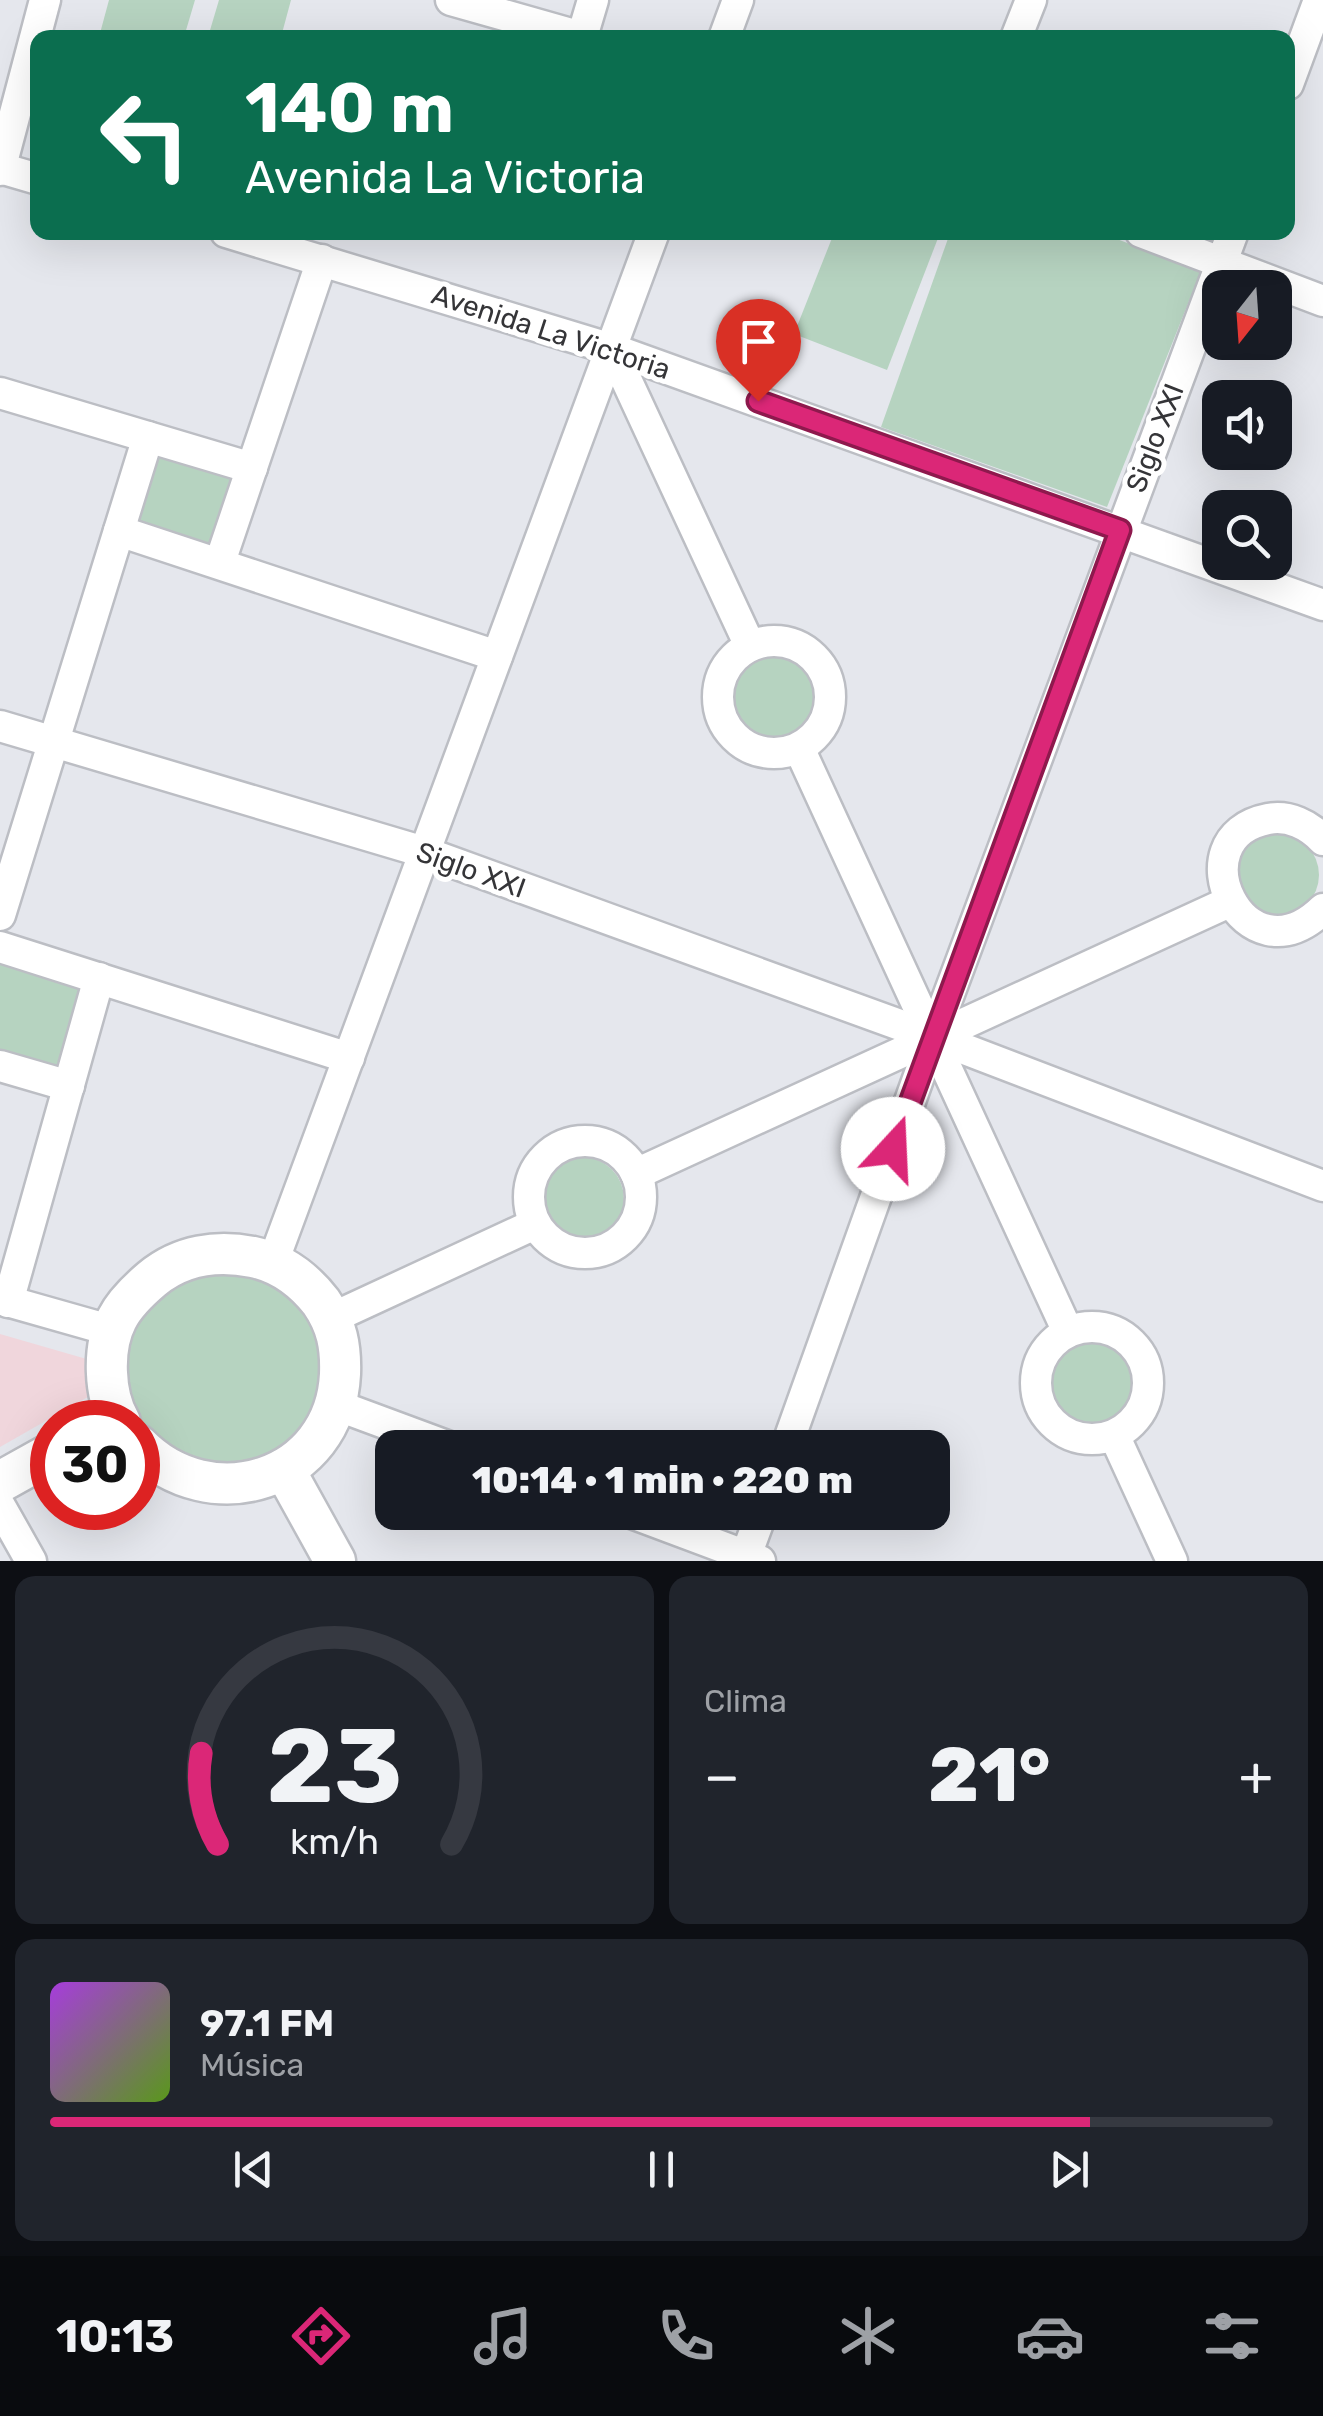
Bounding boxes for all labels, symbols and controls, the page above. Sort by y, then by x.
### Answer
text: 140 m [245,67,454,150]
icon: left [80,70,210,200]
text: Avenida La Victoria [245,151,645,204]
north arrow [1202,270,1292,360]
map controls [1202,270,1292,580]
street label: Avenida La Victoria [428,278,674,386]
pin [716,299,801,402]
icon: arrive [731,314,786,369]
street label: Siglo XXI [1119,379,1191,497]
button: sound [1202,380,1292,470]
button: search [1202,490,1292,580]
street label: Siglo XXI [412,835,530,905]
position arrow [841,1097,945,1201]
speed limit sign: 30 [30,1400,160,1530]
text: 10:14 · 1 min · 220 m [472,1457,853,1503]
text: Clima [704,1682,787,1720]
text: 23 [266,1705,403,1828]
text: 21° [928,1731,1050,1820]
text: − [704,1744,740,1809]
text: + [1239,1744,1273,1809]
text: km/h [290,1821,379,1863]
text: 97.1 FM [200,2000,334,2046]
text: Música [200,2046,304,2084]
icon: previous [226,2142,281,2197]
icon: pause [634,2142,689,2197]
icon: next [1042,2142,1097,2197]
icon: directions [286,2301,356,2371]
icon: music [468,2301,538,2371]
icon: phone [651,2301,721,2371]
icon: climate [833,2301,903,2371]
icon: car [1015,2301,1085,2371]
icon: filters [1197,2301,1267,2371]
text: 10:13 [56,2310,174,2363]

